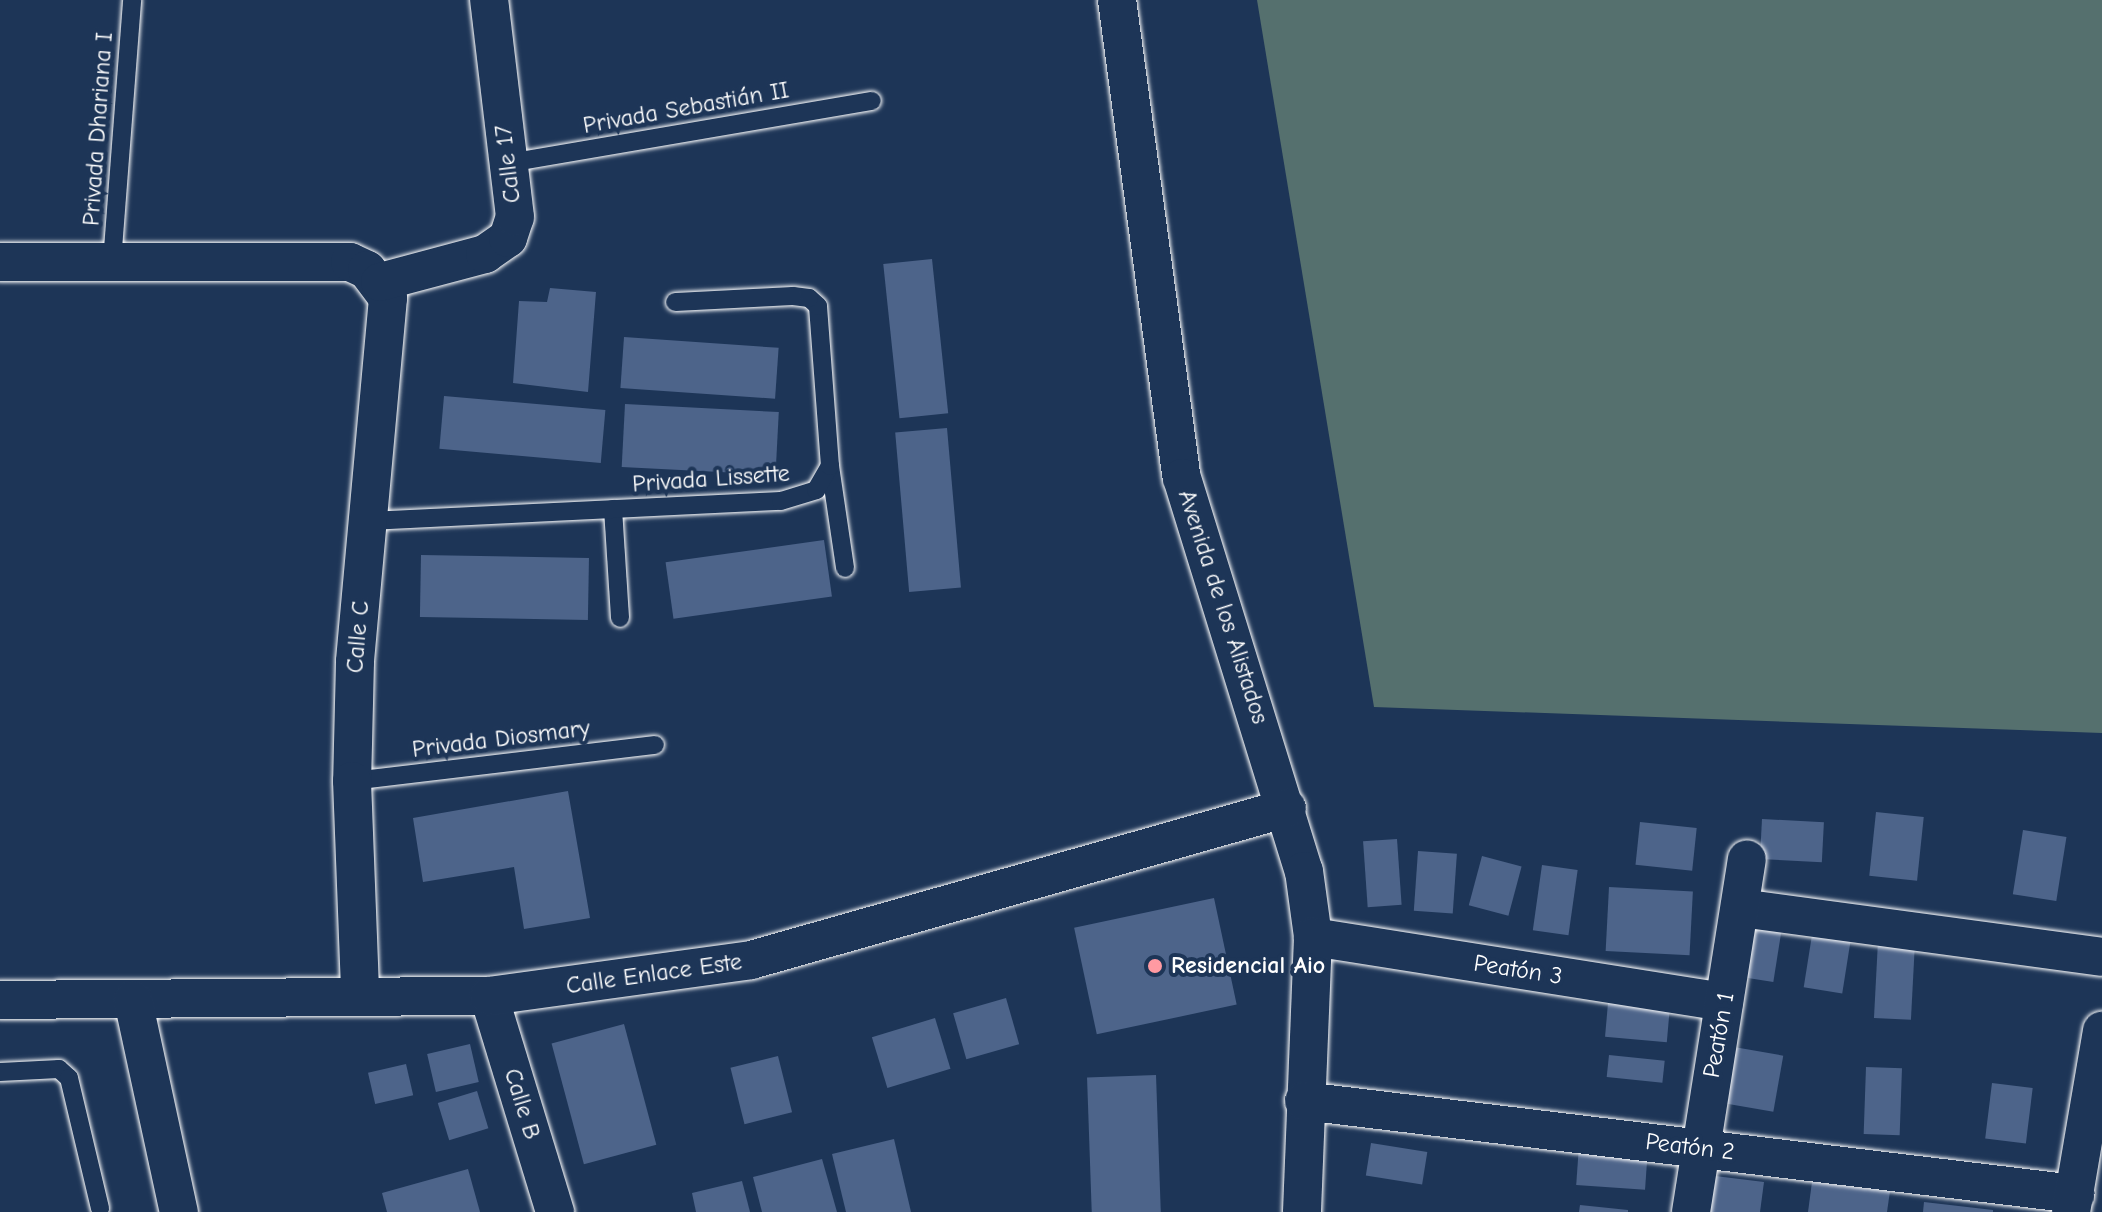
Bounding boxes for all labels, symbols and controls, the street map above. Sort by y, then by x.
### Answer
street label: Privada Dhariana I [77,31,119,227]
street label: Privada Sebastián II [581,76,791,140]
street label: Calle 17 [489,123,527,205]
street label: Privada Lissette [631,459,791,499]
street label: Avenida de los Alistados [1172,486,1274,728]
street label: Calle C [340,600,376,674]
street label: Privada Diosmary [410,714,592,764]
street label: Calle Enlace Este [564,947,744,1001]
street label: Peatón 3 [1472,949,1564,991]
place label: Residencial Aio [1171,952,1325,980]
marker: Residencial Aio [1146,957,1164,975]
street label: Peatón 1 [1697,990,1741,1080]
street label: Calle B [498,1065,546,1143]
street label: Peatón 2 [1644,1127,1736,1167]

